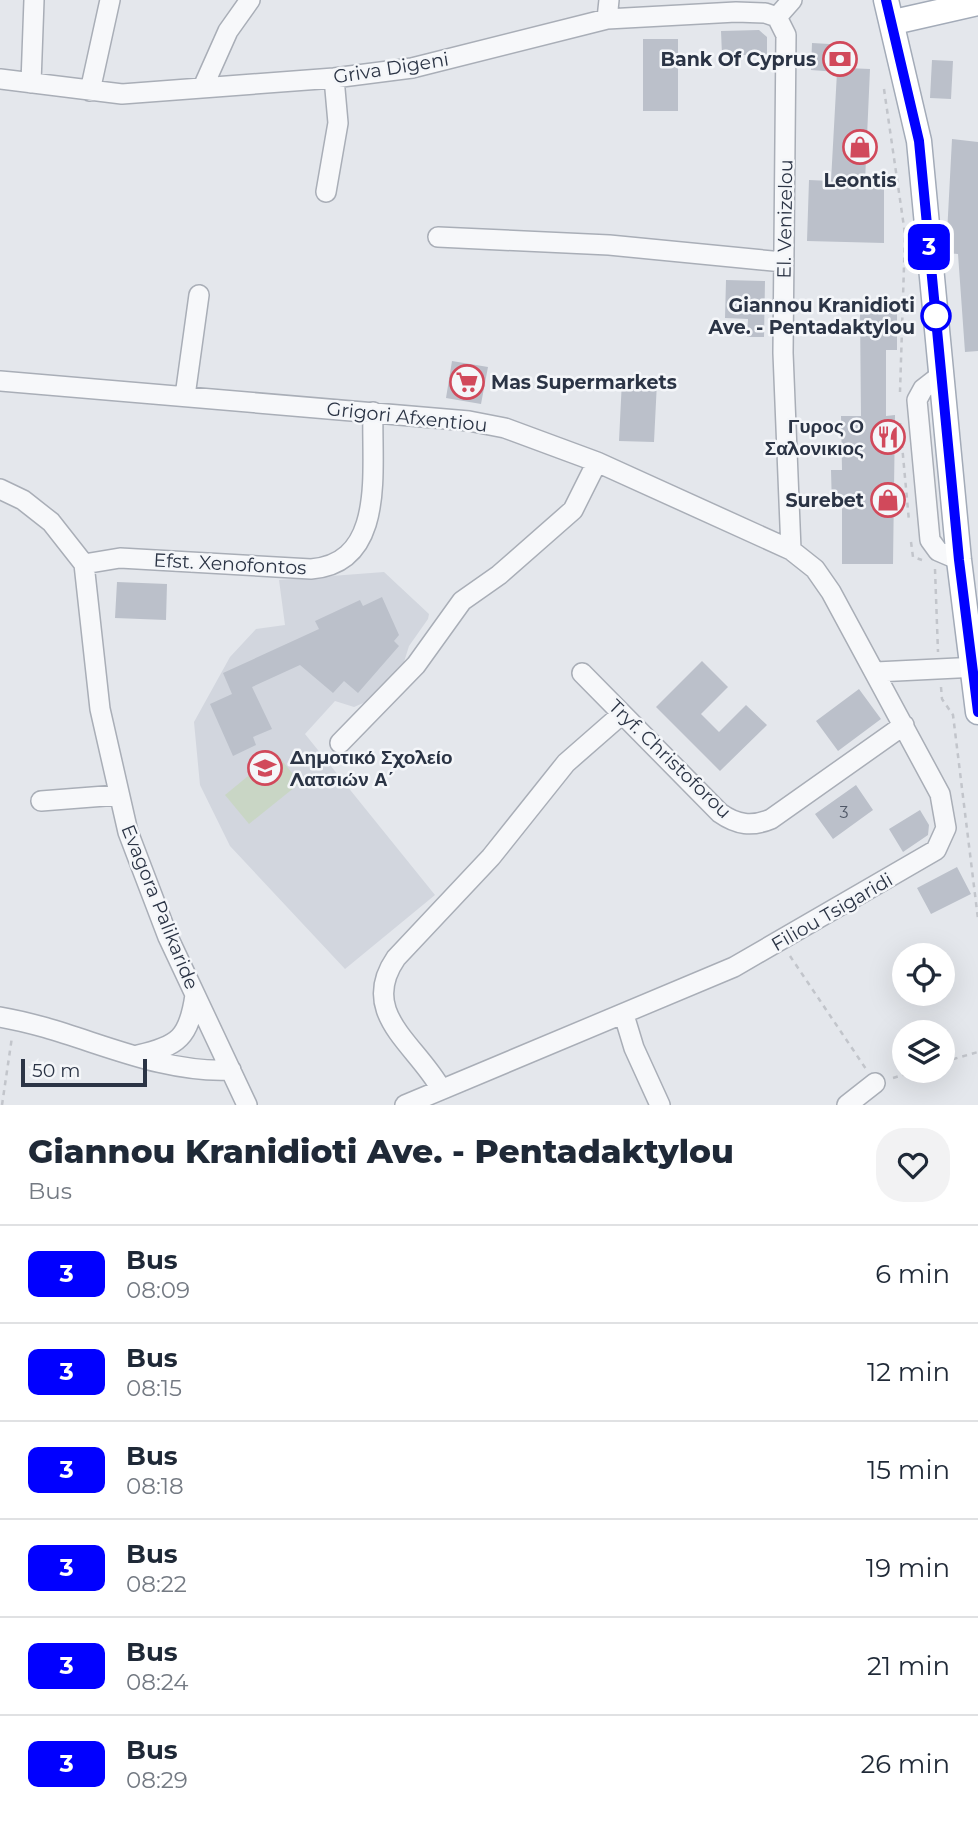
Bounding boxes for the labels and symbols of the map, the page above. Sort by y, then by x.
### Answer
bank icon: Bank Of Cyprus [821,40,859,78]
street label: Griva Digeni [332,48,450,88]
place label: Bank Of Cyprus [660,48,816,71]
shop icon: Leontis [841,128,879,166]
street label: El. Venizelou [772,159,798,279]
place label: Leontis [823,169,897,192]
line badge: 3 [906,224,952,270]
place label: Giannou Kranidioti Ave. - Pentadaktylou [708,294,915,339]
marker: Giannou Kranidioti Ave. - Pentadaktylou [921,301,951,331]
supermarket icon: Mas Supermarkets [448,363,486,401]
place label: Mas Supermarkets [491,371,677,394]
street label: Grigori Afxentiou [325,397,489,437]
place label: Γυρος Ο Σαλονικιος [765,415,864,460]
restaurant icon: Γυρος Ο Σαλονικιος [869,418,907,456]
shop icon: Surebet [869,481,907,519]
place label: Surebet [785,489,864,512]
street label: Efst. Xenofontos [153,549,307,579]
street label: Tryf. Christoforou [604,695,736,823]
place label: Δημοτικό Σχολείο Λατσιών Α΄ [289,746,453,791]
school or university icon: Δημοτικό Σχολείο Λατσιών Α΄ [246,749,284,787]
house number: 3 [839,803,849,822]
street label: Evagora Palikaride [116,821,204,993]
street label: Filiou Tsigaridi [767,868,897,956]
scale bar [21,1056,147,1088]

